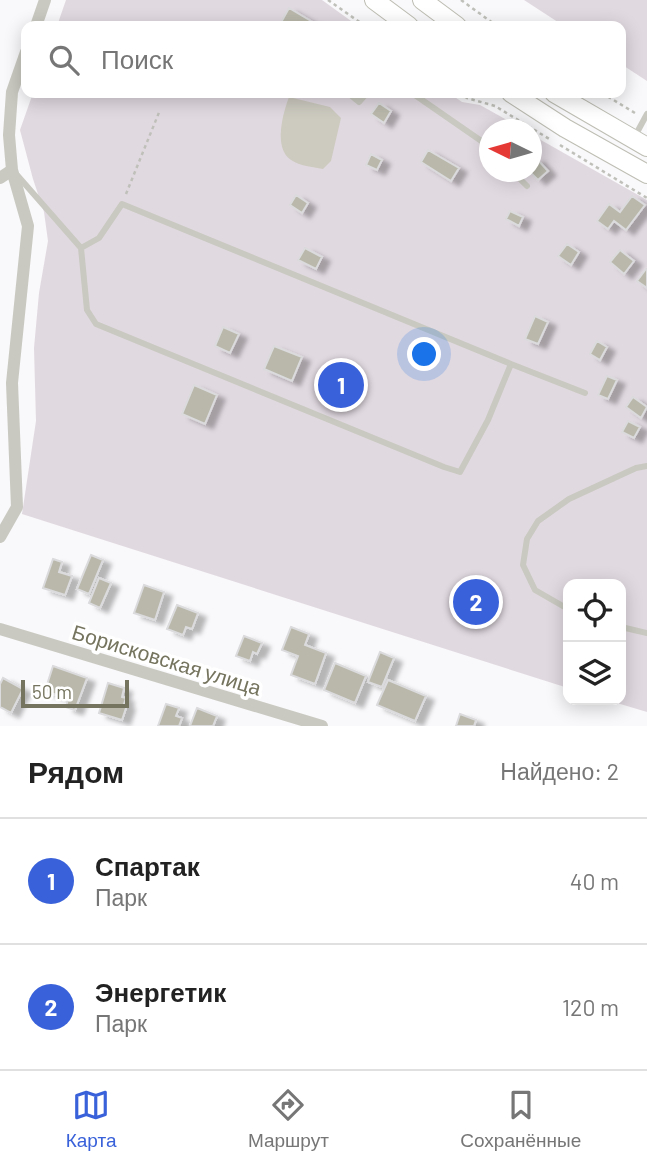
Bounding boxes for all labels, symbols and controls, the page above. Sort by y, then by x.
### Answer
search box [21,21,626,98]
icon: search [45,41,83,79]
text: Поиск [101,43,173,74]
north arrow [479,119,542,182]
your location [407,337,441,371]
pin: 1 [318,359,364,411]
pin: 2 [453,576,499,628]
map controls [563,579,626,705]
button: locate [563,579,626,642]
street label: Борисковская улица [69,618,265,700]
button: layers [563,642,626,705]
scale bar [21,677,130,709]
text: 50 m [32,680,72,703]
text: Рядом [28,753,124,789]
text: Найдено: 2 [500,757,619,785]
text: Спартак [95,850,200,881]
text: 1 [47,867,55,895]
text: 40 m [570,867,619,895]
text: Парк [95,883,147,911]
text: Энергетик [95,976,226,1007]
text: 2 [45,993,57,1021]
text: 120 m [562,993,619,1021]
text: Парк [95,1009,147,1037]
tab: Карта [66,1086,117,1152]
tab: Маршрут [248,1086,329,1152]
tab: Сохранённые [460,1086,581,1152]

